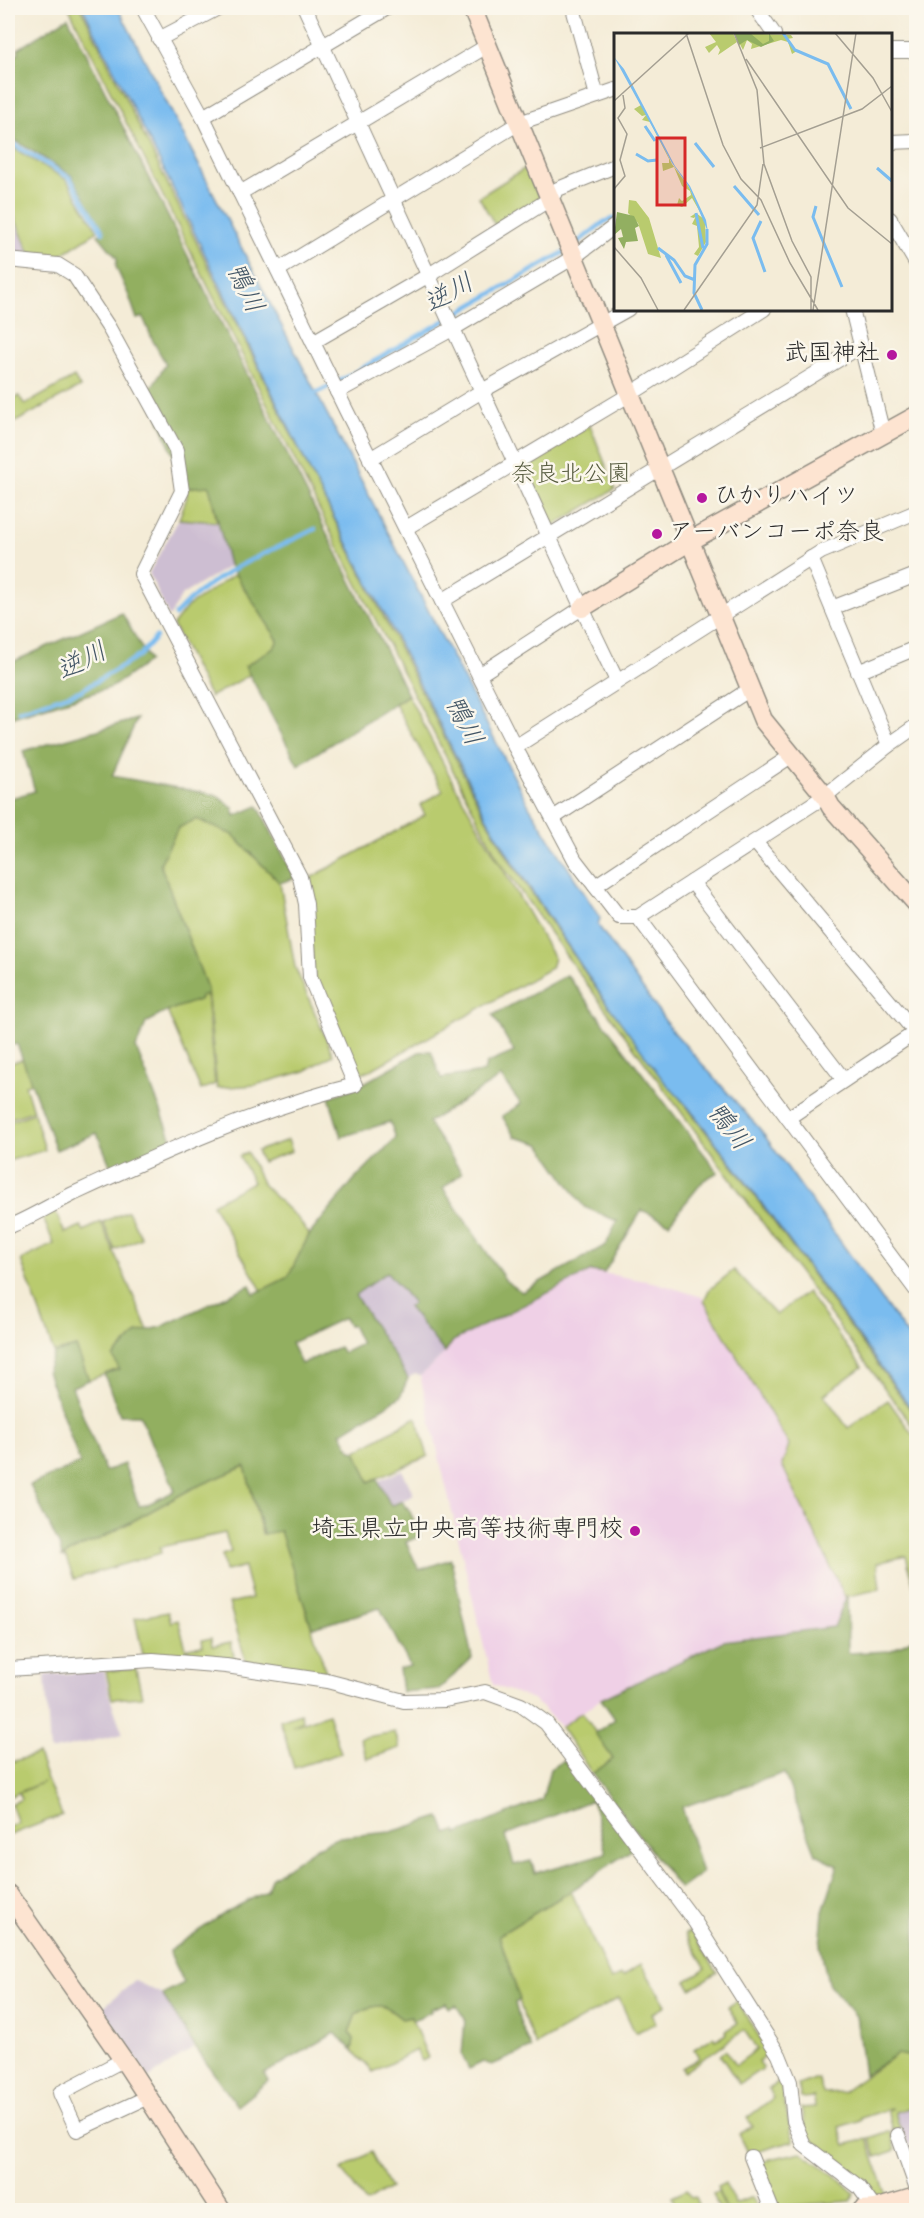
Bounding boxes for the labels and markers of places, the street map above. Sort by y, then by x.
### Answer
place label: 武国神社 [784,338,880,372]
marker: 武国神社 [885,348,899,362]
place label: ひかりハイツ [714,481,858,515]
marker: ひかりハイツ [695,491,709,505]
place label: アーバンコーポ奈良 [669,517,884,551]
marker: アーバンコーポ奈良 [650,527,664,541]
place label: 埼玉県立中央高等技術専門校 [311,1514,623,1548]
marker: 埼玉県立中央高等技術専門校 [628,1524,642,1538]

